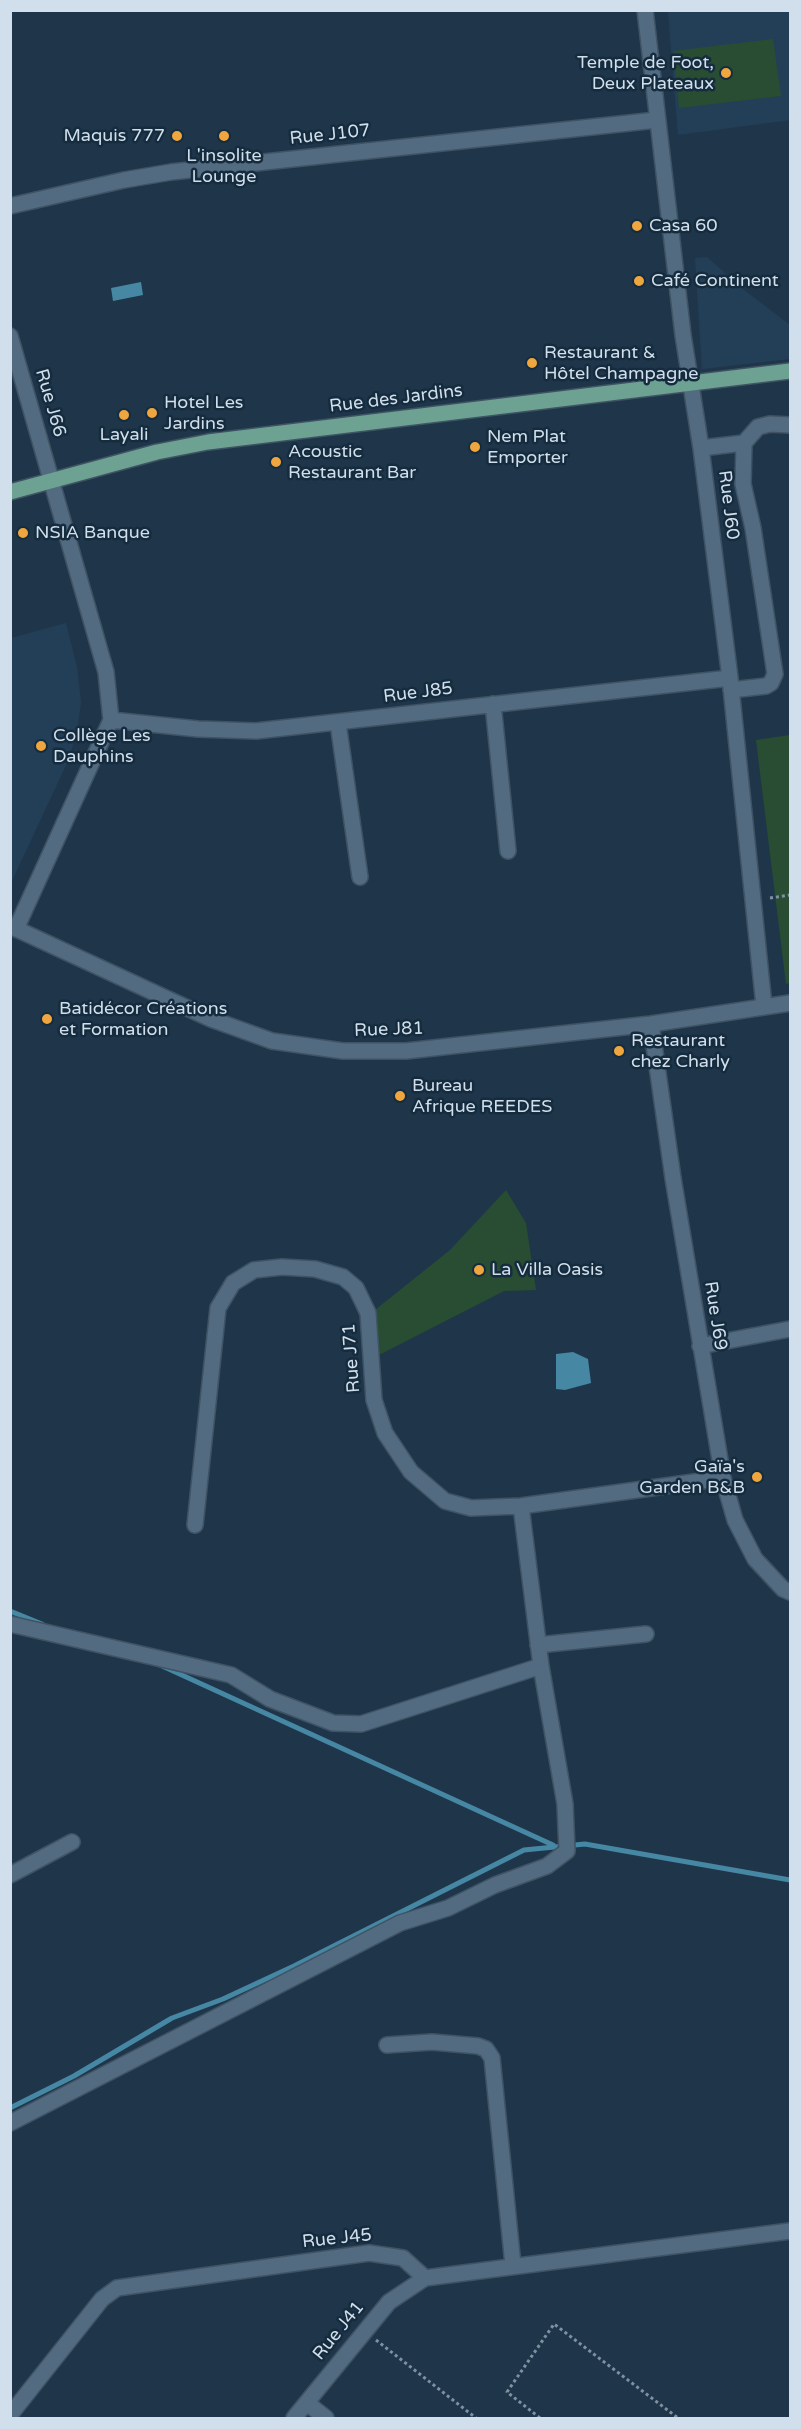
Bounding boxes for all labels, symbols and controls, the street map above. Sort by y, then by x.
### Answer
place label: Temple de Foot, Deux Plateaux [577,52,714,94]
marker: Temple de Foot, Deux Plateaux [719,66,733,80]
street label: Rue J107 [289,120,371,150]
place label: Maquis 777 [63,125,165,147]
marker: Maquis 777 [170,129,184,143]
marker: L'insolite Lounge [217,129,231,143]
place label: L'insolite Lounge [186,145,262,188]
place label: Casa 60 [649,215,718,237]
marker: Casa 60 [630,219,644,233]
place label: Café Continent [651,270,779,292]
marker: Café Continent [632,274,646,288]
place label: Restaurant & Hôtel Champagne [544,342,698,385]
marker: Restaurant & Hôtel Champagne [525,356,539,370]
street label: Rue J66 [30,367,70,439]
street label: Rue des Jardins [328,380,464,418]
place label: Hotel Les Jardins [164,392,244,434]
marker: Hotel Les Jardins [145,406,159,420]
marker: Layali [117,408,131,422]
place label: Layali [100,424,148,446]
place label: Nem Plat Emporter [487,426,568,468]
marker: Nem Plat Emporter [468,440,482,454]
place label: Acoustic Restaurant Bar [288,441,416,484]
marker: Acoustic Restaurant Bar [269,455,283,469]
street label: Rue J60 [713,469,743,541]
place label: NSIA Banque [35,522,150,544]
marker: NSIA Banque [16,526,30,540]
street label: Rue J85 [382,678,454,708]
place label: Collège Les Dauphins [53,725,151,768]
marker: Collège Les Dauphins [34,739,48,753]
place label: Batidécor Créations et Formation [59,998,227,1040]
marker: Batidécor Créations et Formation [40,1012,54,1026]
street label: Rue J81 [354,1018,424,1042]
place label: Restaurant chez Charly [631,1030,730,1072]
marker: Restaurant chez Charly [612,1044,626,1058]
place label: Bureau Afrique REEDES [412,1075,552,1118]
marker: Bureau Afrique REEDES [393,1089,407,1103]
place label: La Villa Oasis [491,1259,603,1281]
marker: La Villa Oasis [472,1263,486,1277]
street label: Rue J69 [699,1280,731,1352]
street label: Rue J71 [339,1323,365,1393]
place label: Gaïa's Garden B&B [639,1456,745,1498]
marker: Gaïa's Garden B&B [750,1470,764,1484]
street label: Rue J45 [301,2225,373,2253]
street label: Rue J41 [309,2297,369,2365]

